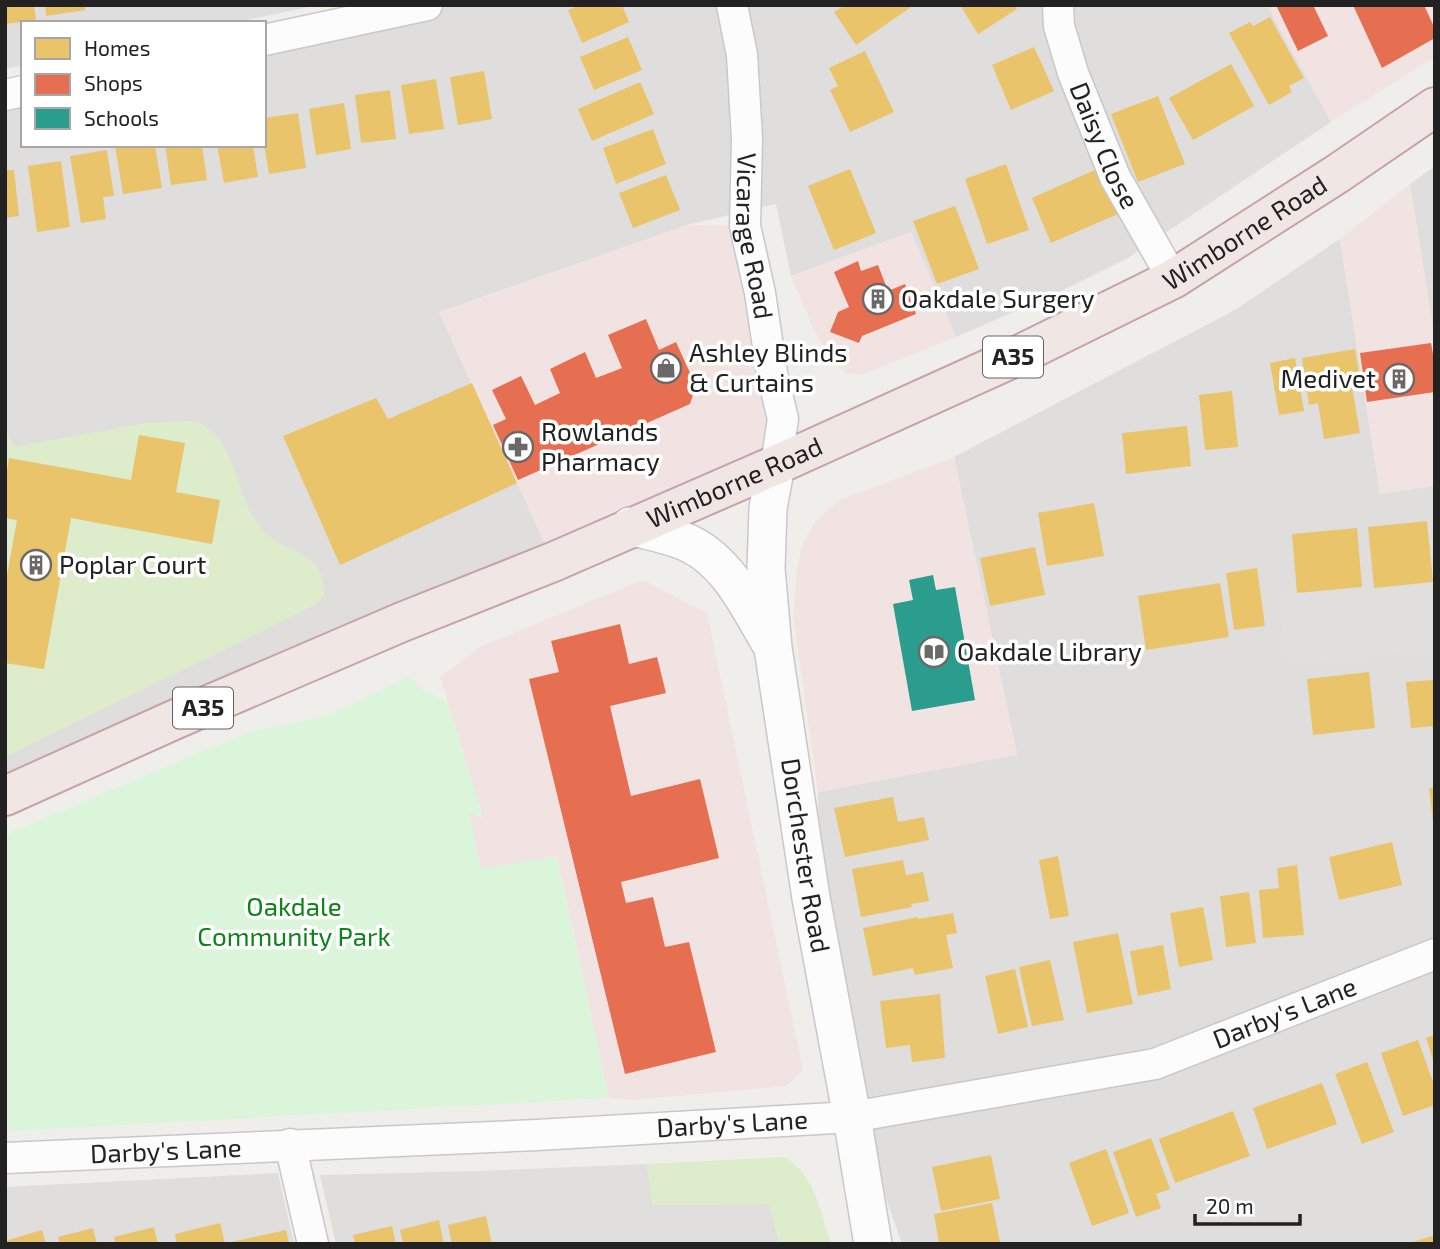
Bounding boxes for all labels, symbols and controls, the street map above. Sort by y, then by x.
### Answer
legend [21,21,266,147]
text: Homes [84,35,150,60]
text: Shops [84,70,143,95]
street label: Daisy Close [1064,77,1147,214]
text: Schools [84,105,159,130]
street label: Vicarage Road [731,152,781,321]
street label: Wimborne Road [1156,168,1332,296]
building icon: Oakdale Surgery [861,282,895,316]
place label: Oakdale Surgery [901,282,1095,313]
place label: Ashley Blinds & Curtains [689,336,848,397]
road number: A35 [983,336,1043,378]
shop icon: Ashley Blinds & Curtains [649,351,683,385]
place label: Medivet [1280,362,1376,393]
building icon: Medivet [1382,362,1416,396]
place label: Rowlands Pharmacy [541,415,660,476]
street label: Wimborne Road [641,429,827,533]
pharmacy icon: Rowlands Pharmacy [501,430,535,464]
building icon: Poplar Court [19,548,53,582]
place label: Poplar Court [59,548,207,579]
library icon: Oakdale Library [917,635,951,669]
place label: Oakdale Library [957,635,1142,666]
road number: A35 [173,688,233,728]
street label: Dorchester Road [776,756,838,955]
park label: Oakdale Community Park [197,890,391,951]
street label: Darby's Lane [1208,969,1360,1054]
street label: Darby's Lane [656,1103,809,1142]
street label: Darby's Lane [89,1131,242,1168]
scale bar [1195,1182,1300,1226]
text: 20 m [1206,1193,1254,1218]

